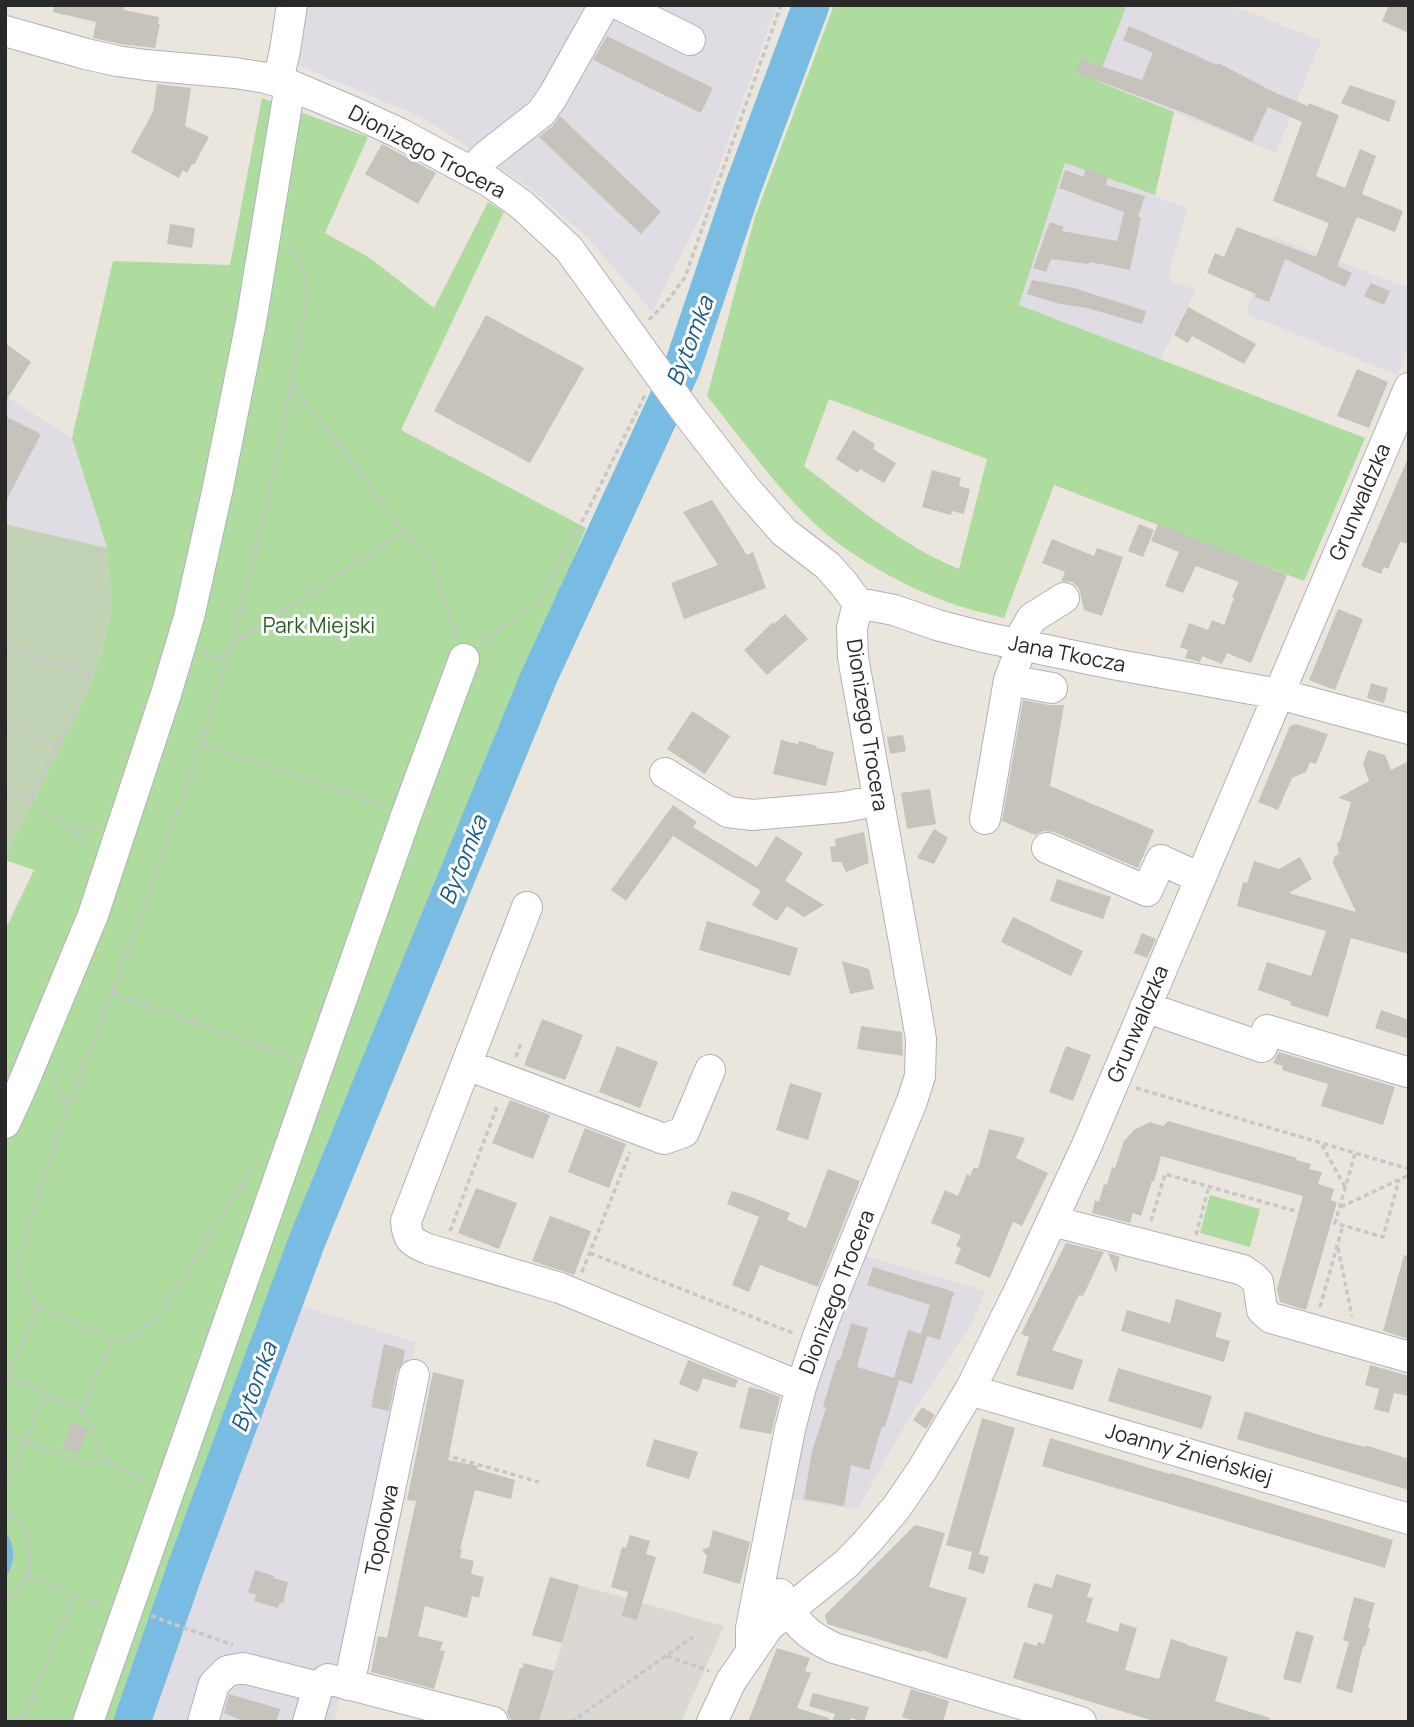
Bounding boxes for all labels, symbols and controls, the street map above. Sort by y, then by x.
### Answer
street label: Dionizego Trocera [344,98,511,204]
water label: Bytomka [657,290,721,390]
street label: Grunwaldzka [1322,439,1396,565]
park label: Park Miejski [263,611,375,639]
street label: Jana Tkocza [1006,628,1128,678]
street label: Dionizego Trocera [841,637,895,813]
water label: Bytomka [430,809,495,909]
street label: Grunwaldzka [1100,961,1174,1087]
street label: Dionizego Trocera [792,1205,880,1378]
water label: Bytomka [222,1336,284,1436]
street label: Joanny Żnieńskiej [1102,1416,1276,1490]
street label: Topolowa [358,1482,404,1578]

